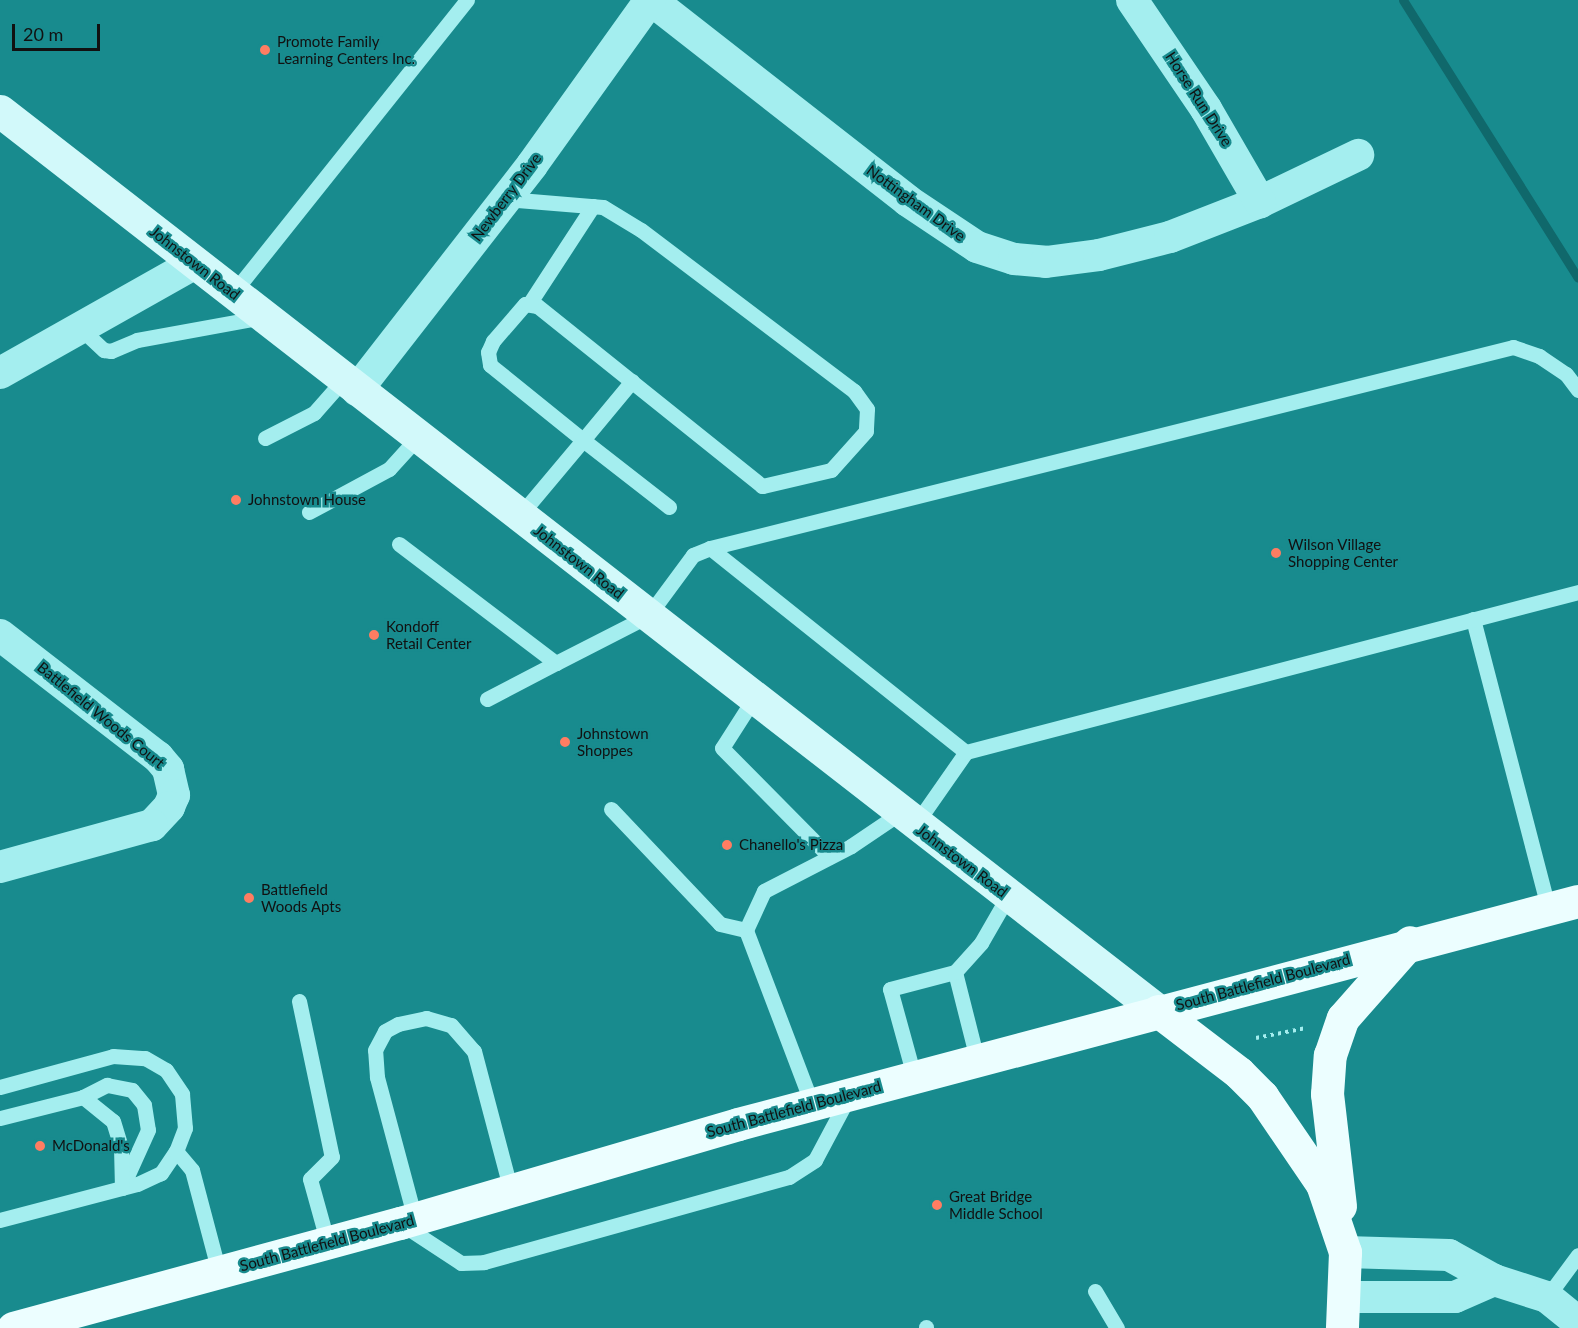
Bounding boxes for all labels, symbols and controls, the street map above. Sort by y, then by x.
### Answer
scale bar [15,12,104,50]
text: 20 m [23,23,63,45]
place label: Promote Family Learning Centers Inc. [277,32,415,67]
marker: Promote Family Learning Centers Inc. [258,43,272,57]
street label: Horse Run Drive [1162,48,1236,150]
street label: Newberry Drive [467,149,545,245]
street label: Nottingham Drive [863,161,969,245]
street label: Johnstown Road [147,222,243,304]
place label: Johnstown House [248,491,366,509]
marker: Johnstown House [229,493,243,507]
street label: Johnstown Road [531,521,627,603]
place label: Wilson Village Shopping Center [1288,535,1398,570]
marker: Wilson Village Shopping Center [1269,546,1283,560]
place label: Kondoff Retail Center [386,617,471,652]
marker: Kondoff Retail Center [367,628,381,642]
street label: Battlefield Woods Court [34,658,168,772]
place label: Johnstown Shoppes [577,724,649,759]
marker: Johnstown Shoppes [558,735,572,749]
street label: Johnstown Road [913,821,1011,901]
place label: Chanello's Pizza [739,836,843,854]
marker: Chanello's Pizza [720,838,734,852]
place label: Battlefield Woods Apts [261,880,342,915]
marker: Battlefield Woods Apts [242,891,256,905]
street label: South Battlefield Boulevard [1174,950,1352,1014]
street label: South Battlefield Boulevard [705,1077,883,1141]
place label: McDonald's [52,1137,130,1155]
marker: McDonald's [33,1139,47,1153]
place label: Great Bridge Middle School [949,1187,1043,1222]
marker: Great Bridge Middle School [930,1198,944,1212]
street label: South Battlefield Boulevard [238,1211,416,1275]

